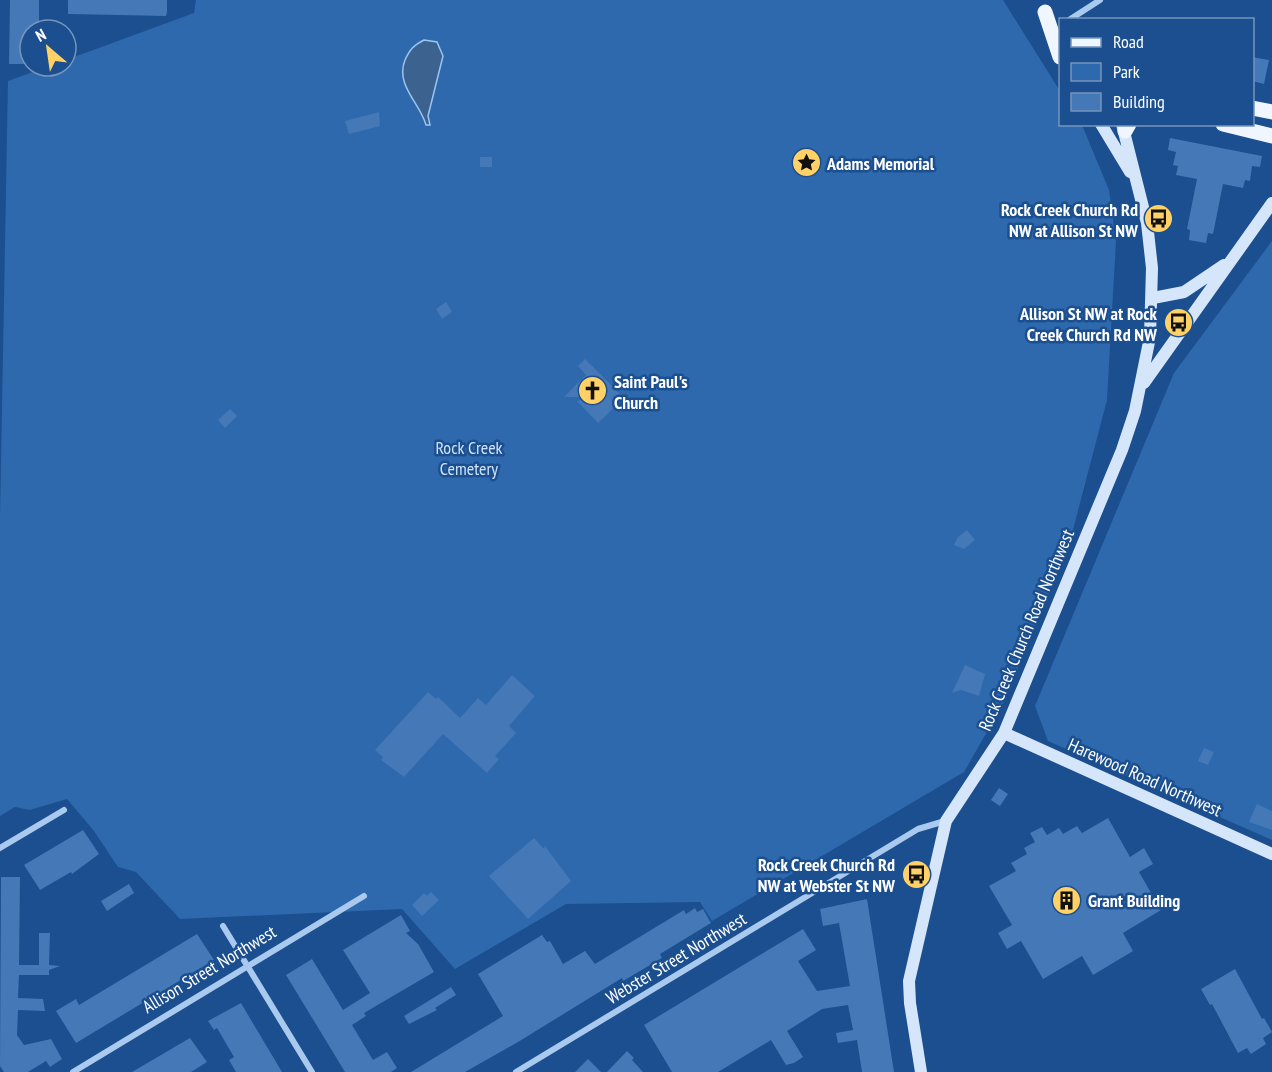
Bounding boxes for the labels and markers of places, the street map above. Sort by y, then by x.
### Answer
place icon: Adams Memorial [790,147,822,179]
place label: Adams Memorial [826,152,935,175]
place label: Rock Creek Church Rd NW at Allison St NW [1001,198,1138,242]
bus stop icon: Rock Creek Church Rd NW at Allison St NW [1143,203,1175,235]
place label: Allison St NW at Rock Creek Church Rd NW [1019,302,1158,346]
bus stop icon: Allison St NW at Rock Creek Church Rd NW [1162,307,1194,339]
place label: Saint Paul's Church [614,370,688,414]
church icon: Saint Paul's Church [577,375,609,407]
place label: Rock Creek Church Rd NW at Webster St NW [758,853,895,897]
bus stop icon: Rock Creek Church Rd NW at Webster St NW [900,858,932,890]
building icon: Grant Building [1051,884,1083,916]
place label: Grant Building [1088,889,1180,912]

